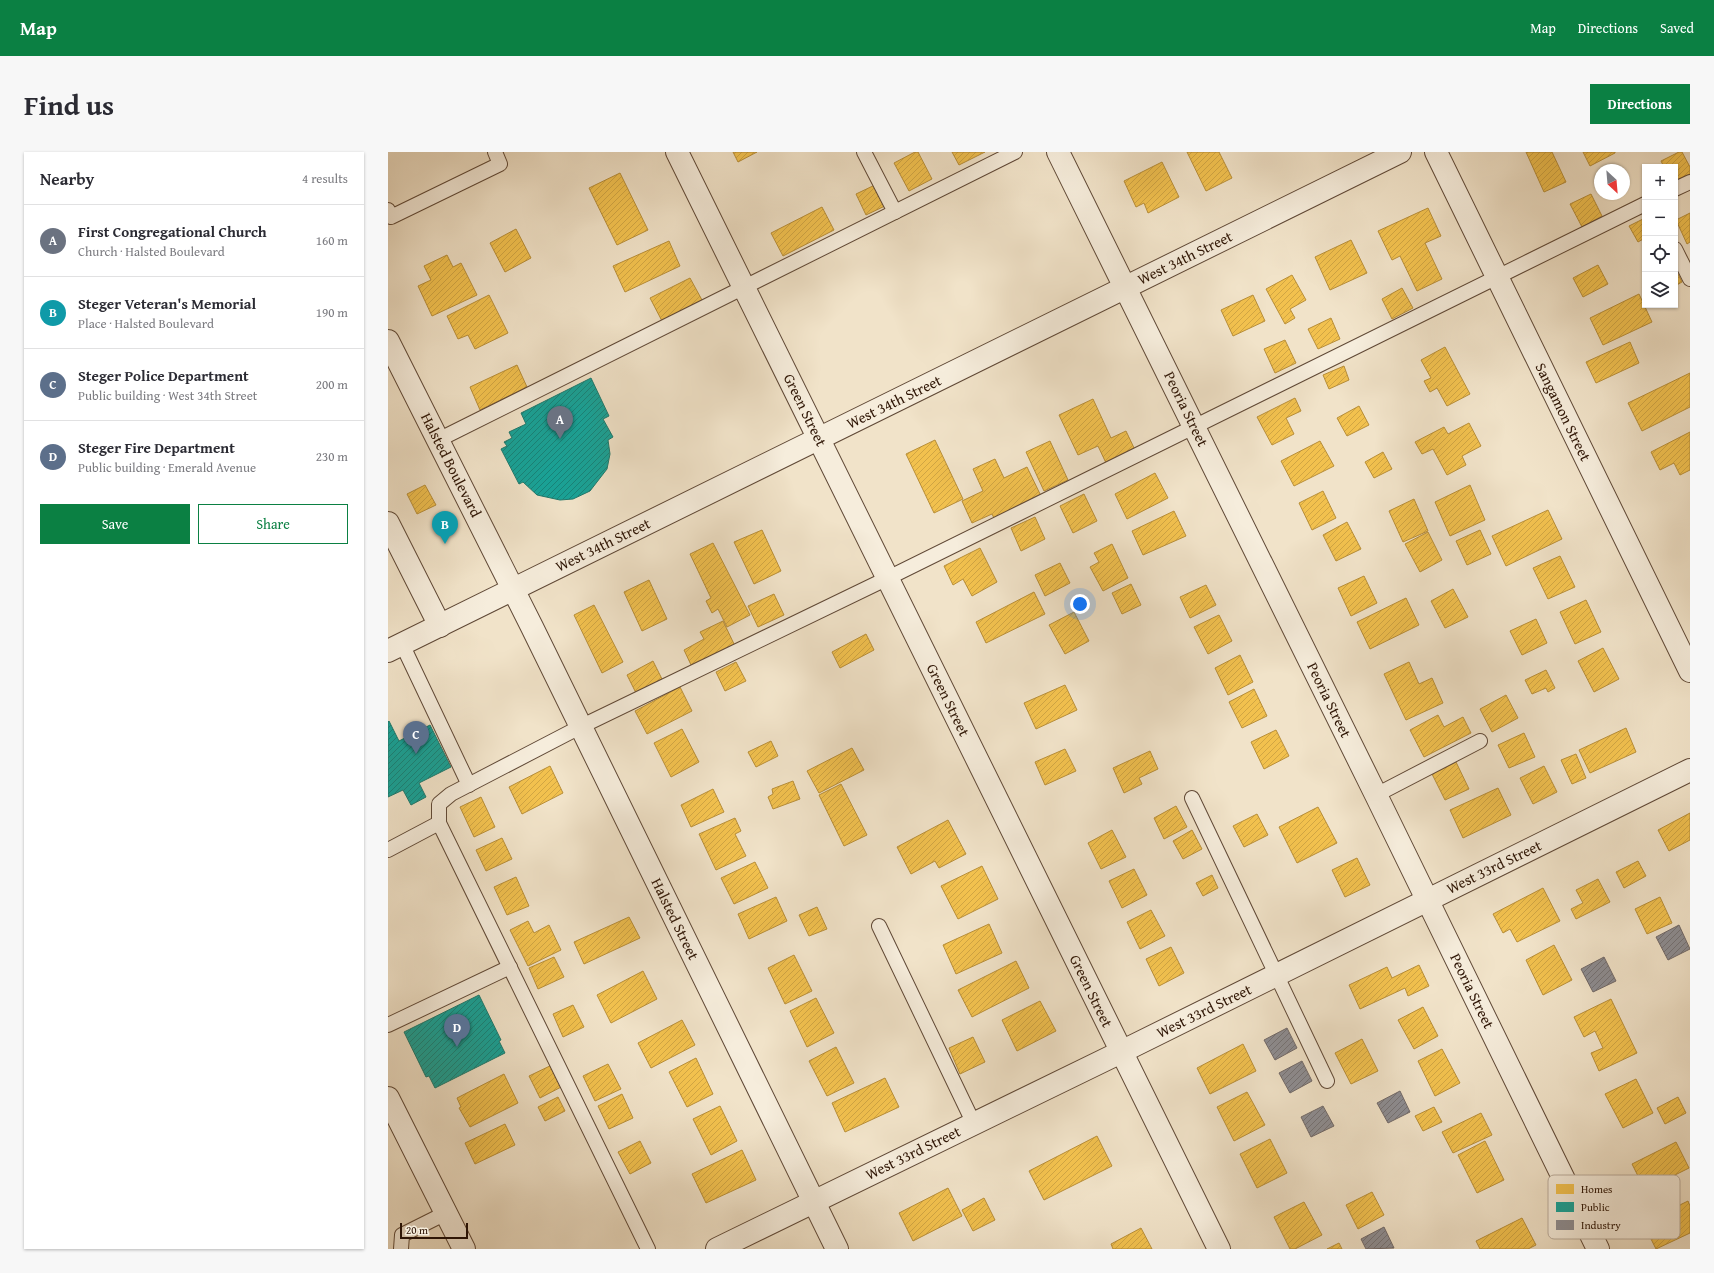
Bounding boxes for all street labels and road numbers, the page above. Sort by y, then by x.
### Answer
street label: West 34th Street [1134,225,1236,290]
street label: Sangamon Street [1531,359,1597,465]
street label: Peoria Street [1159,368,1214,451]
street label: West 34th Street [843,369,945,434]
street label: Green Street [779,370,832,450]
street label: Halsted Boulevard [416,409,487,521]
street label: West 34th Street [552,512,654,577]
street label: Peoria Street [1302,659,1357,742]
street label: Green Street [922,660,975,740]
street label: West 33rd Street [1443,834,1546,899]
street label: Halsted Street [647,874,705,964]
street label: Peoria Street [1445,950,1500,1033]
street label: Green Street [1065,951,1118,1031]
street label: West 33rd Street [1153,978,1256,1043]
street label: West 33rd Street [862,1120,965,1185]

